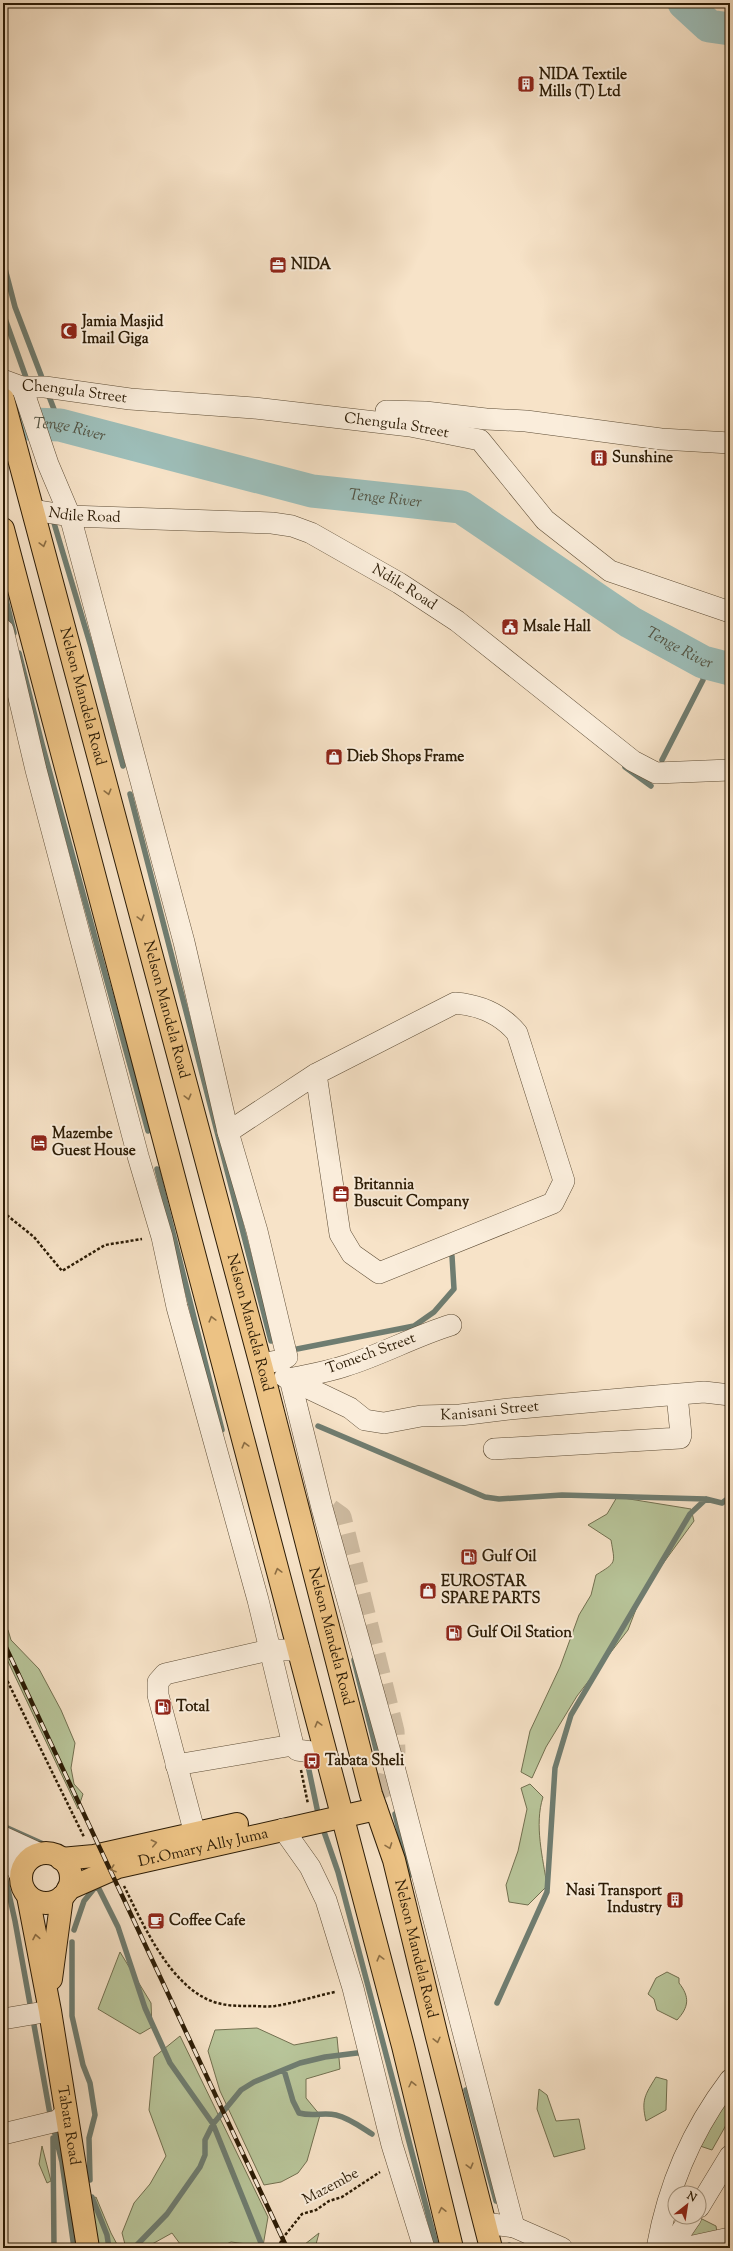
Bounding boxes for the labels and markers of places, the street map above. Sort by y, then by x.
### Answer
place label: NIDA Textile Mills (T) Ltd [539,65,627,103]
building icon: NIDA Textile Mills (T) Ltd [516,74,536,94]
office icon: NIDA [268,255,288,275]
place label: NIDA [291,255,332,276]
place label: Jamia Masjid Imail Giga [81,312,164,350]
mosque icon: Jamia Masjid Imail Giga [59,321,79,341]
building icon: Sunshine [589,448,609,468]
place label: Sunshine [612,448,673,469]
public building icon: Msale Hall [500,617,520,637]
place label: Msale Hall [523,617,592,638]
shop icon: Dieb Shops Frame [324,747,344,767]
place label: Dieb Shops Frame [347,747,464,768]
place label: Mazembe Guest House [52,1124,136,1162]
hotel icon: Mazembe Guest House [29,1133,49,1153]
place label: Britannia Buscuit Company [354,1175,470,1213]
office icon: Britannia Buscuit Company [331,1184,351,1204]
fuel station icon: Gulf Oil [459,1547,479,1567]
place label: Gulf Oil [482,1547,538,1568]
place label: EUROSTAR SPARE PARTS [441,1572,540,1610]
shop icon: EUROSTAR SPARE PARTS [418,1581,438,1601]
fuel station icon: Gulf Oil Station [444,1623,464,1643]
place label: Gulf Oil Station [467,1623,572,1644]
fuel station icon: Total [153,1697,173,1717]
place label: Total [176,1697,210,1718]
bus stop icon: Tabata Sheli [302,1751,322,1771]
place label: Tabata Sheli [325,1751,405,1772]
place label: Nasi Transport Industry [566,1881,663,1919]
building icon: Nasi Transport Industry [665,1890,685,1910]
cafe icon: Coffee Cafe [146,1911,166,1931]
place label: Coffee Cafe [169,1911,246,1932]

